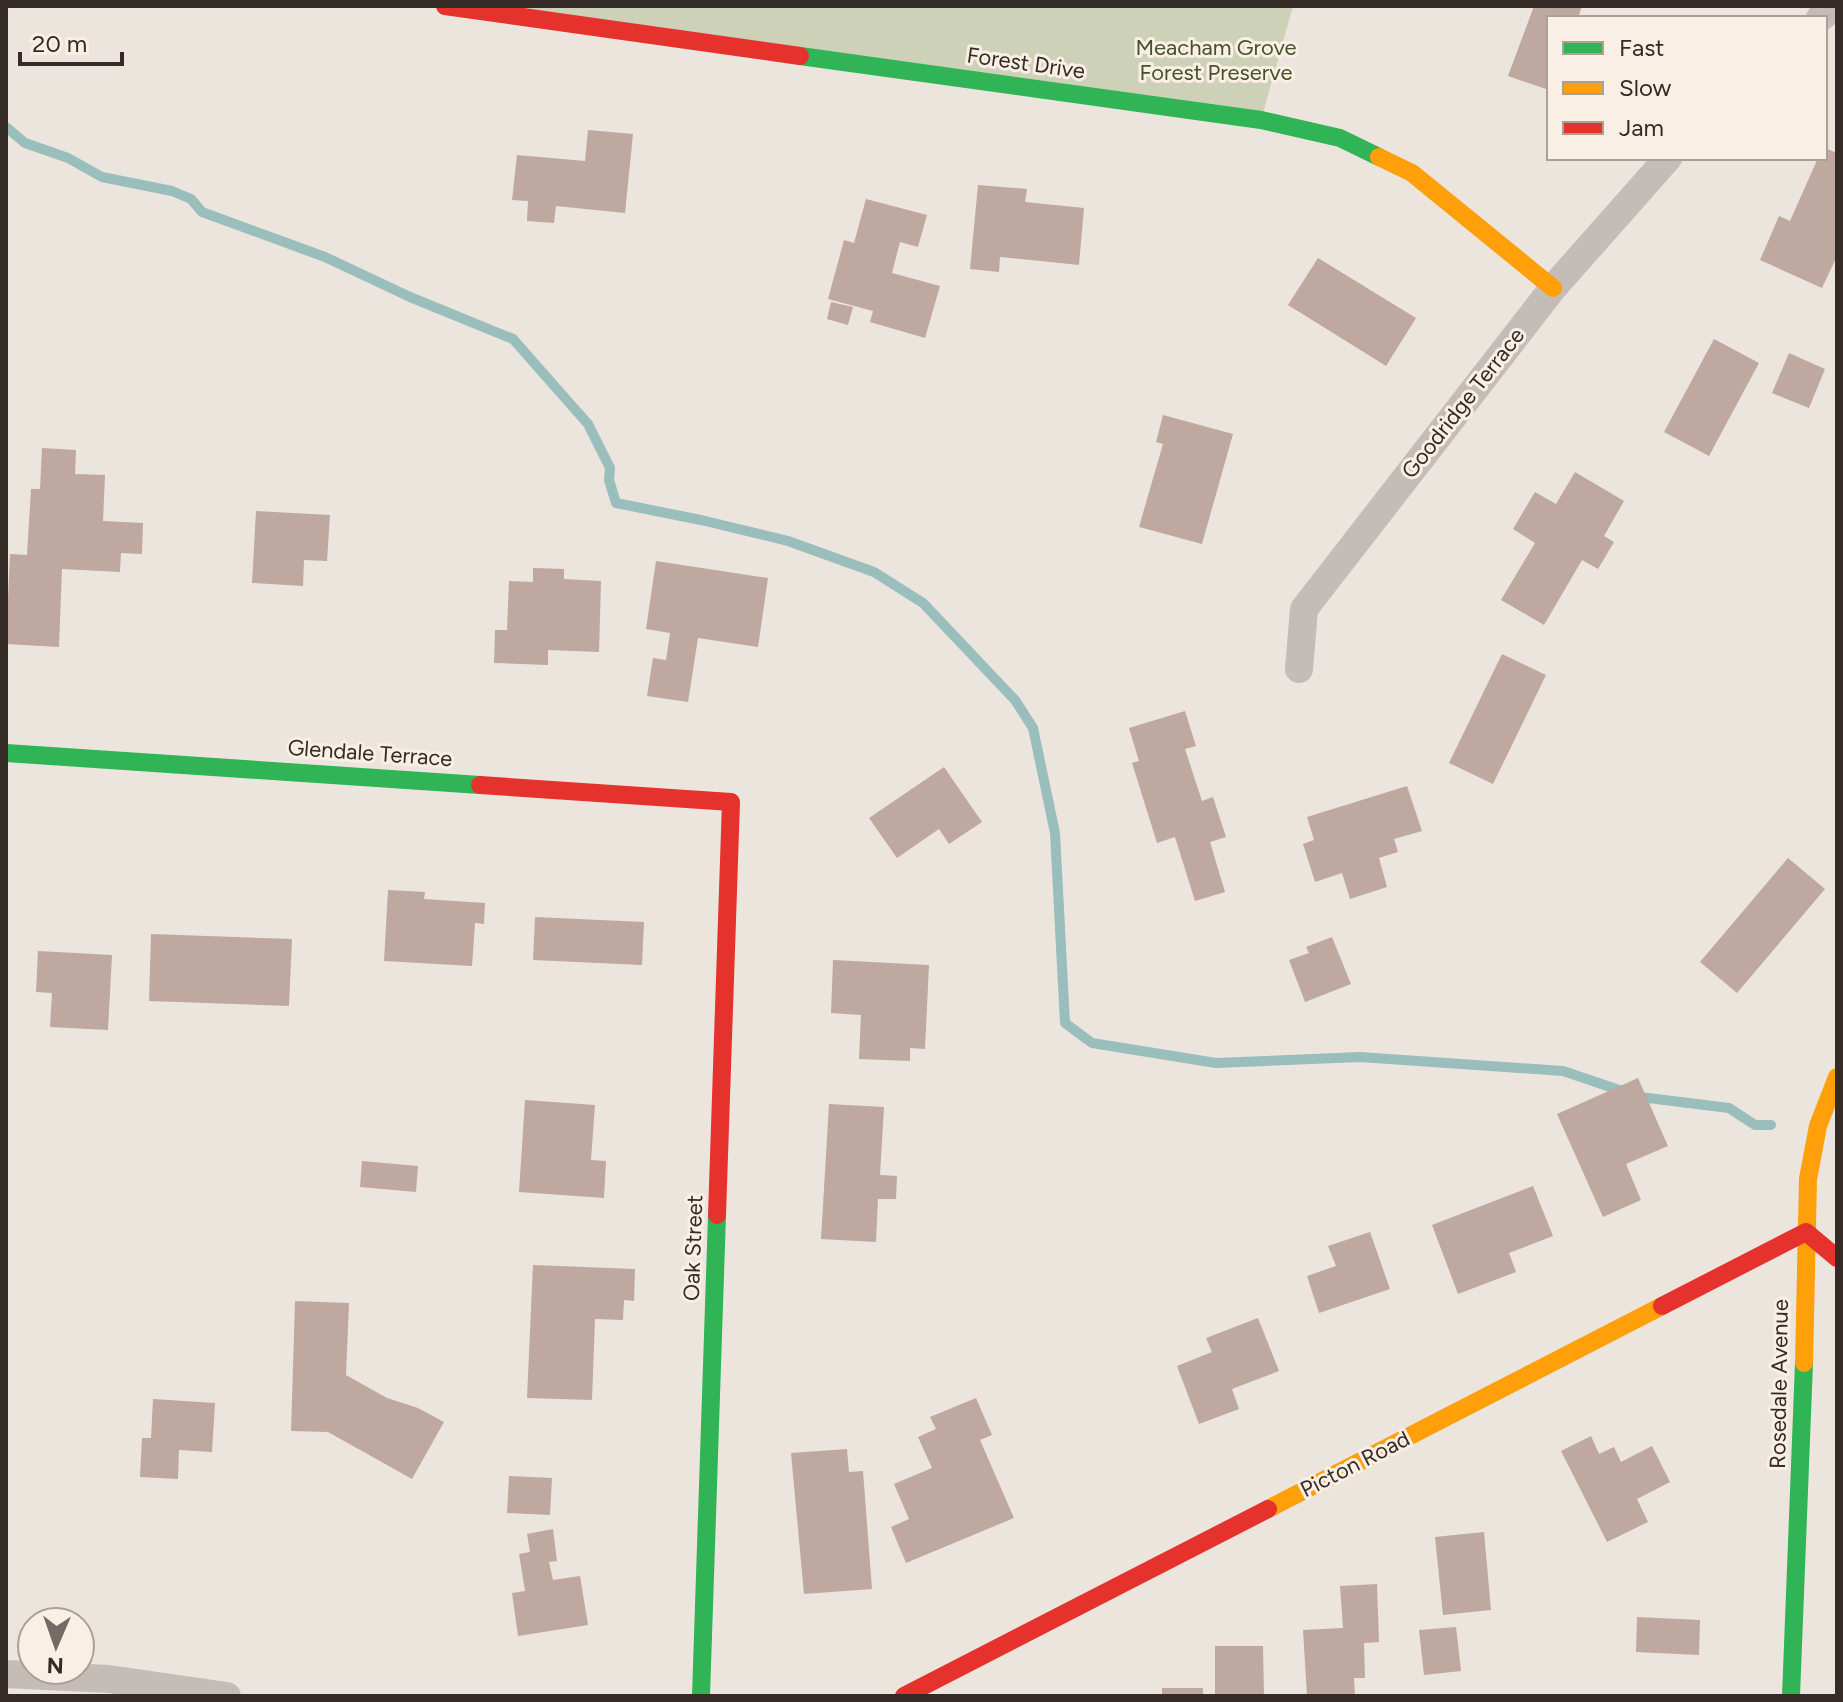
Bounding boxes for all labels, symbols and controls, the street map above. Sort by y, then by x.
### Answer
scale bar [20,16,122,66]
legend [1547,16,1827,160]
text: 20 m [32,29,87,58]
text: Fast [1619,33,1664,62]
park label: Meacham Grove Forest Preserve [1135,34,1297,86]
street label: Forest Drive [965,41,1087,85]
text: Slow [1619,73,1672,102]
text: Jam [1619,113,1664,142]
street label: Goodridge Terrace [1396,322,1530,484]
street label: Glendale Terrace [287,734,453,772]
street label: Oak Street [678,1195,708,1301]
street label: Rosedale Avenue [1764,1299,1794,1469]
street label: Picton Road [1296,1425,1414,1503]
north arrow [16,1606,96,1686]
text: N [46,1652,64,1679]

